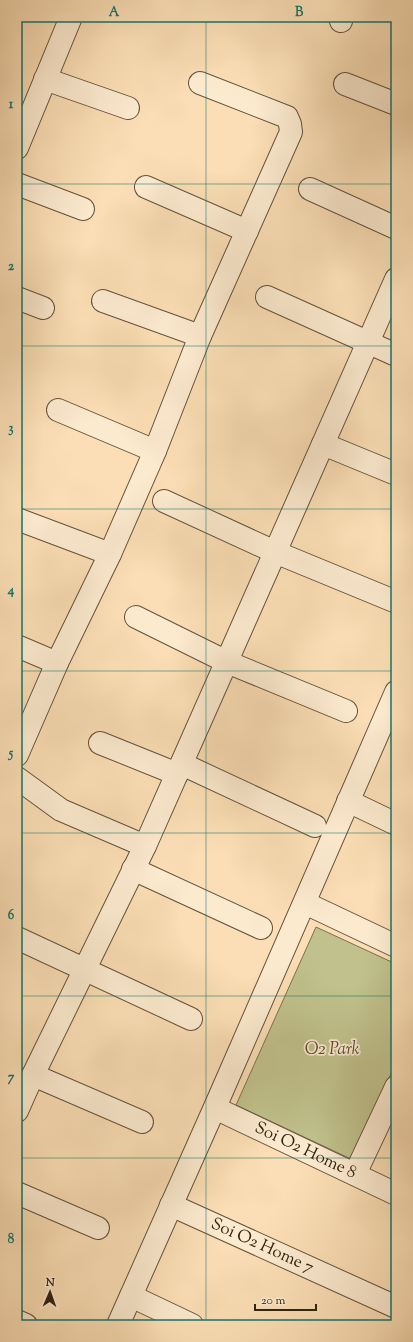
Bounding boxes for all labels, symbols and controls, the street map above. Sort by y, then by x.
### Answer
text: A [109,4,120,22]
text: B [295,4,304,22]
text: 1 [9,96,14,114]
text: 2 [8,258,15,276]
text: 3 [8,420,14,438]
text: 4 [7,582,15,600]
text: 5 [8,745,14,763]
text: 6 [8,907,15,925]
park label: O2 Park [305,1038,360,1062]
text: 7 [8,1069,15,1087]
street label: Soi O2 Home 8 [250,1116,360,1185]
street label: Soi O2 Home 7 [207,1213,318,1280]
text: 8 [8,1231,15,1249]
north arrow [30,1272,70,1312]
text: N [45,1275,55,1291]
scale bar [255,1286,316,1312]
text: 20 m [261,1292,286,1310]

